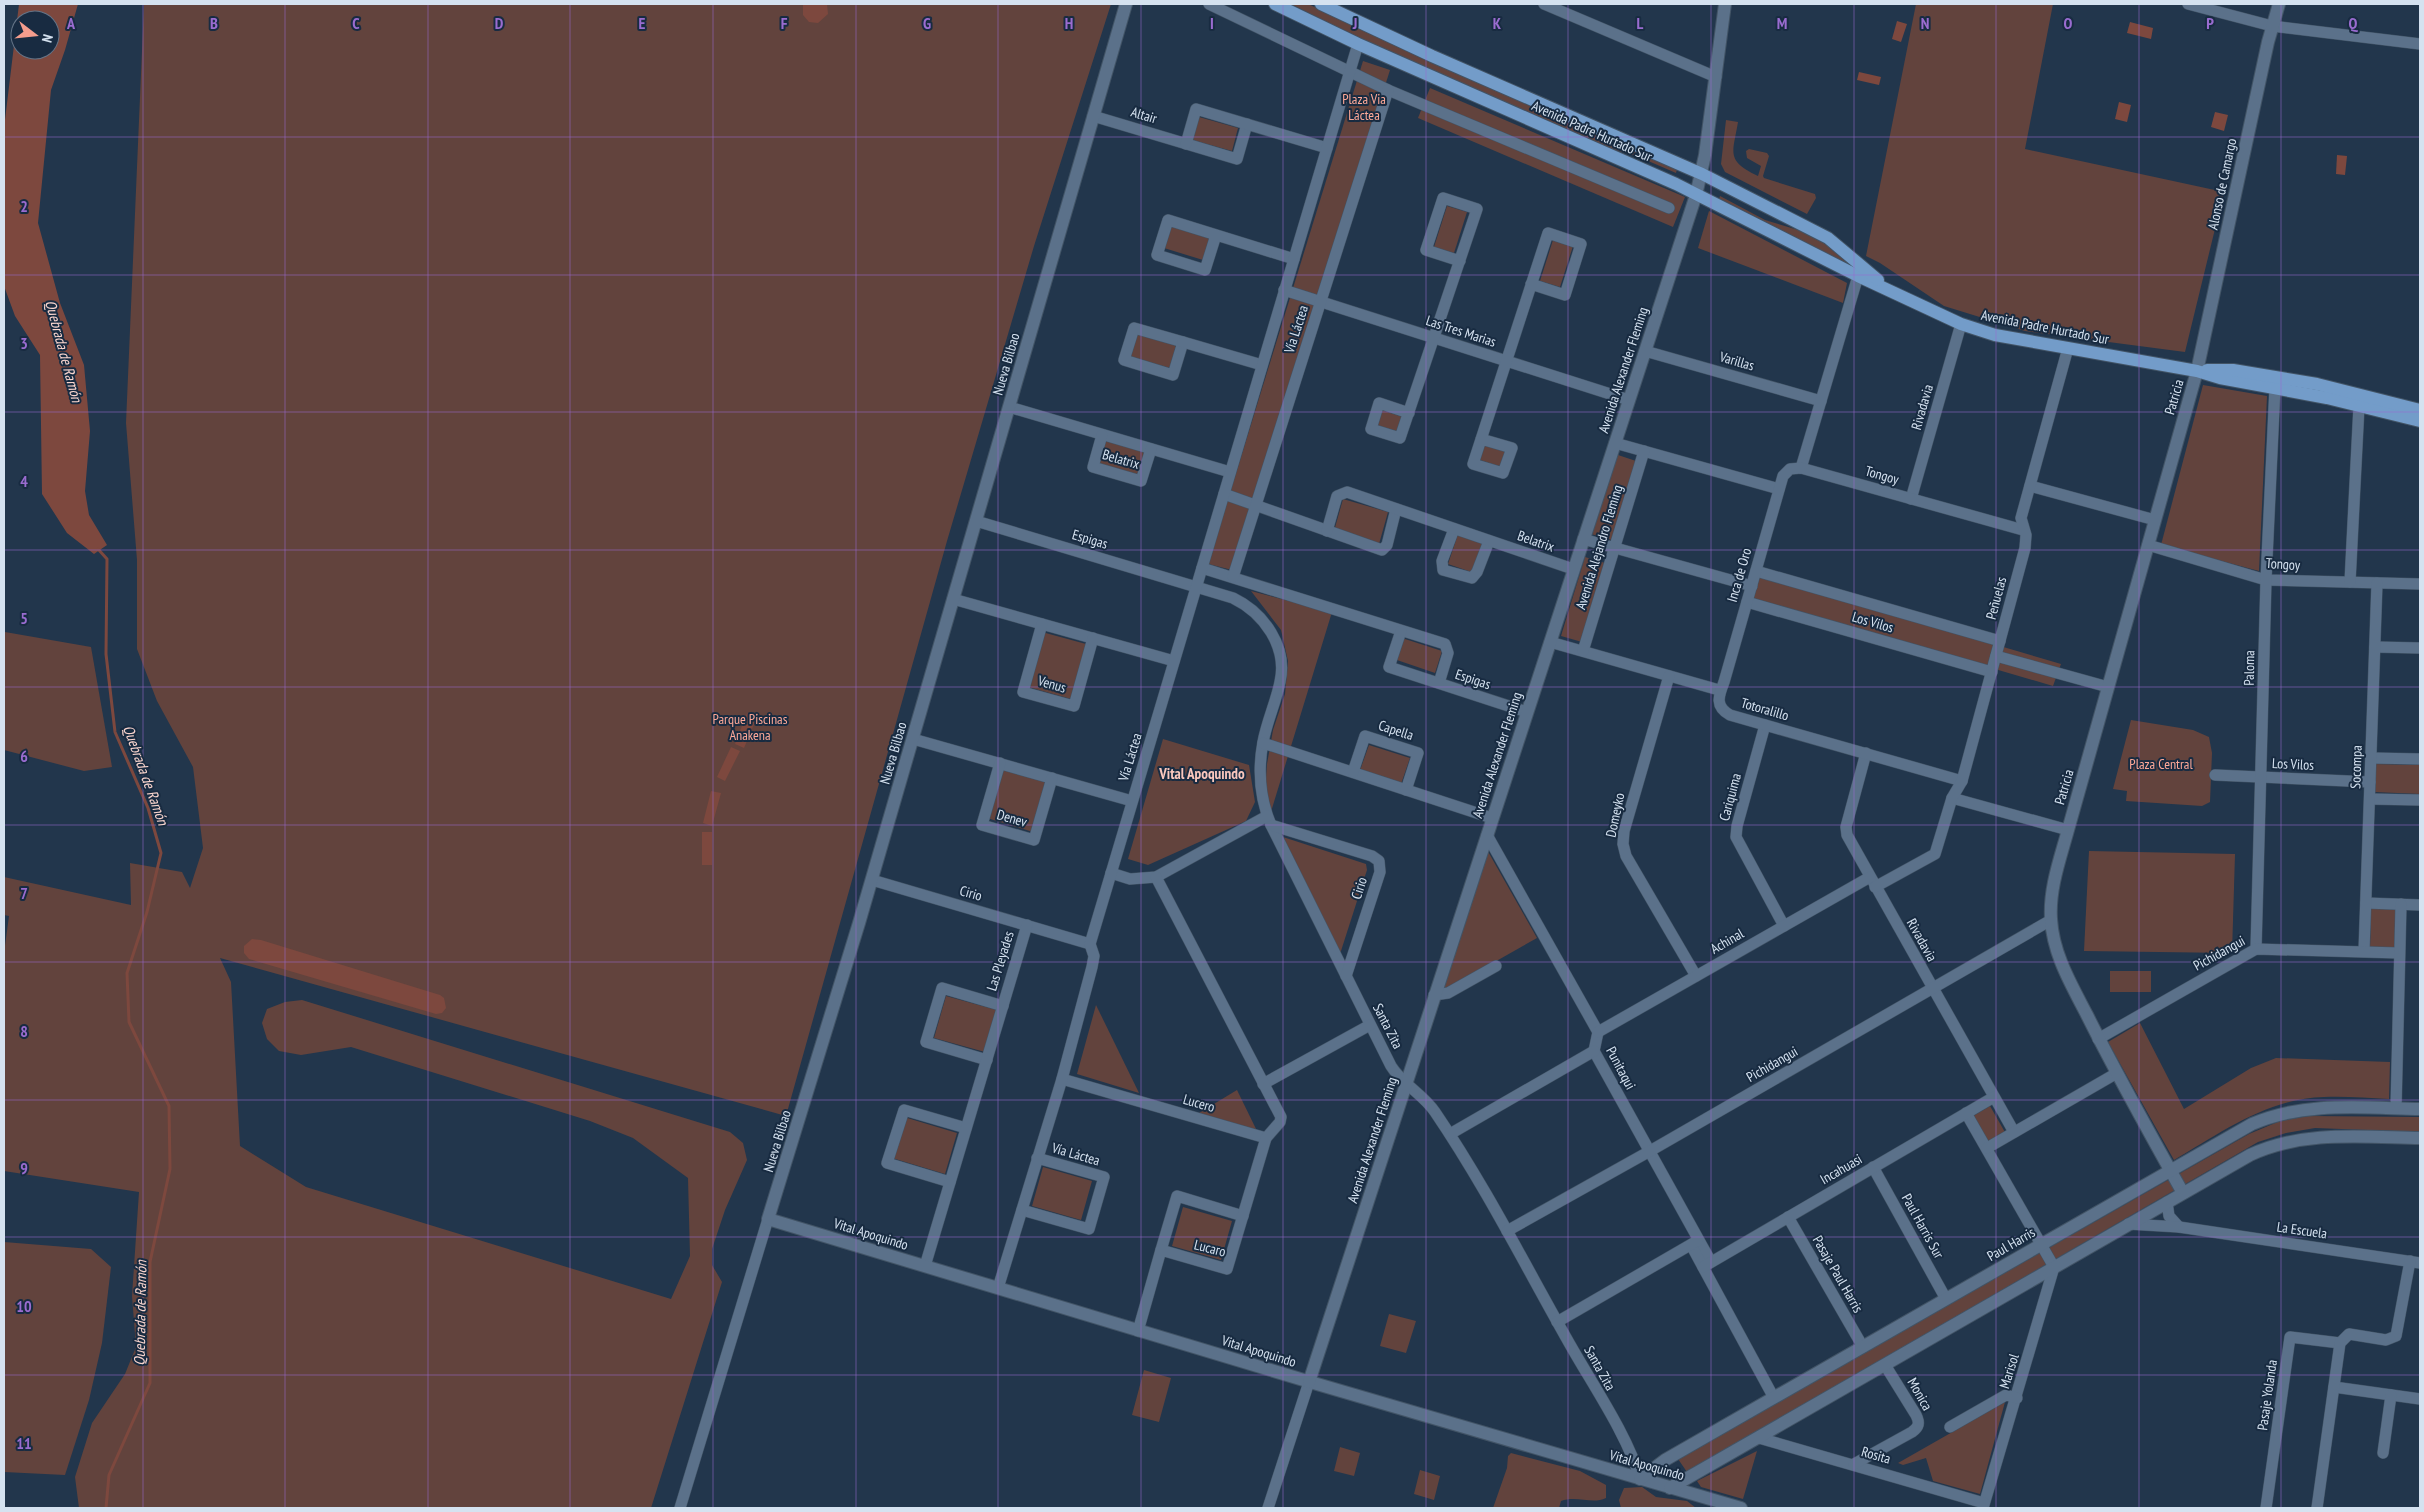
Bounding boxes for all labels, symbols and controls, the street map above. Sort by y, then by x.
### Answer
north arrow [10,10,60,60]
text: A [66,13,76,33]
text: B [210,13,218,33]
text: C [352,13,360,33]
text: D [495,13,504,33]
text: E [639,13,646,33]
text: F [781,13,788,33]
text: G [923,13,931,33]
text: H [1065,13,1073,33]
text: I [1210,13,1214,33]
text: J [1352,13,1357,33]
text: K [1493,13,1502,33]
text: L [1637,13,1644,33]
text: M [1777,13,1787,33]
text: N [1921,13,1929,33]
text: O [2064,13,2073,33]
text: P [2206,13,2214,33]
text: Q [2349,13,2359,33]
text: N [38,32,57,45]
park label: Plaza Via Láctea [1342,90,1386,124]
street label: Avenida Padre Hurtado Sur [1529,96,1655,166]
street label: Altair [1129,103,1159,127]
street label: Alonso de Camargo [2204,137,2240,231]
text: 2 [20,196,28,216]
water label: Quebrada de Ramón [41,298,87,406]
street label: Vía Láctea [1280,303,1312,356]
street label: Avenida Alexander Fleming [1594,305,1652,435]
street label: Avenida Padre Hurtado Sur [1980,306,2110,348]
street label: Las Tres Marias [1424,311,1499,351]
street label: Nueva Bilbao [989,331,1023,397]
text: 3 [20,333,28,353]
street label: Varillas [1717,347,1757,375]
street label: Patricia [2160,377,2188,417]
street label: Rivadavia [1907,382,1937,432]
street label: Belatrix [1100,445,1142,473]
street label: Tongoy [1863,462,1902,489]
text: 4 [20,471,28,491]
street label: Avenida Alejandro Fleming [1571,483,1627,611]
street label: Espigas [1070,525,1110,553]
street label: Belatrix [1515,526,1557,556]
street label: Inca de Oro [1723,546,1755,604]
street label: Tongoy [2265,554,2301,574]
street label: Peñuelas [1982,575,2010,621]
text: 5 [20,608,28,628]
street label: Los Vilos [1850,608,1896,637]
street label: Paloma [2240,650,2258,686]
street label: Espigas [1453,665,1493,693]
street label: Venus [1035,671,1068,697]
street label: Avenida Alexander Fleming [1468,690,1526,820]
street label: Totoralillo [1739,694,1791,724]
park label: Parque Piscinas Anakena [713,710,788,744]
street label: Capella [1376,716,1416,744]
street label: Nueva Bilbao [876,720,910,786]
water label: Quebrada de Ramón [119,722,173,829]
street label: Vía Láctea [1114,731,1146,784]
street label: Socompa [2346,745,2366,789]
text: 6 [20,746,28,766]
street label: Los Vilos [2271,754,2315,774]
park label: Plaza Central [2129,755,2193,773]
district label: Vital Apoquindo [1158,764,1245,783]
street label: Patricia [2050,767,2078,807]
street label: Cariquima [1715,771,1745,823]
street label: Domeyko [1602,791,1628,839]
street label: Denev [995,805,1030,831]
street label: Cirio [1347,875,1371,901]
street label: Cirio [958,881,984,905]
text: 7 [20,883,28,903]
street label: Rivadavia [1903,915,1941,965]
street label: Achinal [1707,924,1748,958]
street label: Las Pleyades [982,929,1018,993]
street label: Pichidangui [2190,931,2248,975]
street label: Santa Zita [1369,1000,1407,1052]
text: 8 [20,1021,28,1041]
street label: Pichidangui [1743,1042,1801,1086]
street label: Punitaqui [1602,1044,1640,1092]
street label: Avenida Alexander Fleming [1343,1075,1401,1205]
street label: Lucero [1181,1090,1217,1116]
street label: Nueva Bilbao [759,1108,795,1174]
street label: Vía Láctea [1049,1138,1102,1169]
street label: Incahuasi [1817,1150,1865,1188]
text: 9 [20,1158,28,1178]
street label: Paul Harris Sur [1898,1190,1948,1262]
street label: Vital Apoquindo [831,1214,910,1254]
street label: La Escuela [2276,1218,2328,1242]
street label: Paul Harris [1984,1223,2038,1265]
street label: Pasaje Paul Harris [1809,1232,1867,1316]
street label: Lucaro [1192,1235,1228,1261]
water label: Quebrada de Ramón [130,1259,150,1366]
text: 10 [16,1296,32,1316]
street label: Vital Apoquindo [1219,1331,1298,1371]
street label: Santa Zita [1580,1342,1620,1394]
street label: Marisol [1995,1351,2023,1391]
street label: Pasaje Yolanda [2253,1358,2281,1432]
street label: Monica [1904,1374,1936,1414]
text: 11 [16,1433,32,1453]
street label: Rosita [1859,1442,1893,1468]
street label: Vital Apoquindo [1607,1445,1686,1484]

